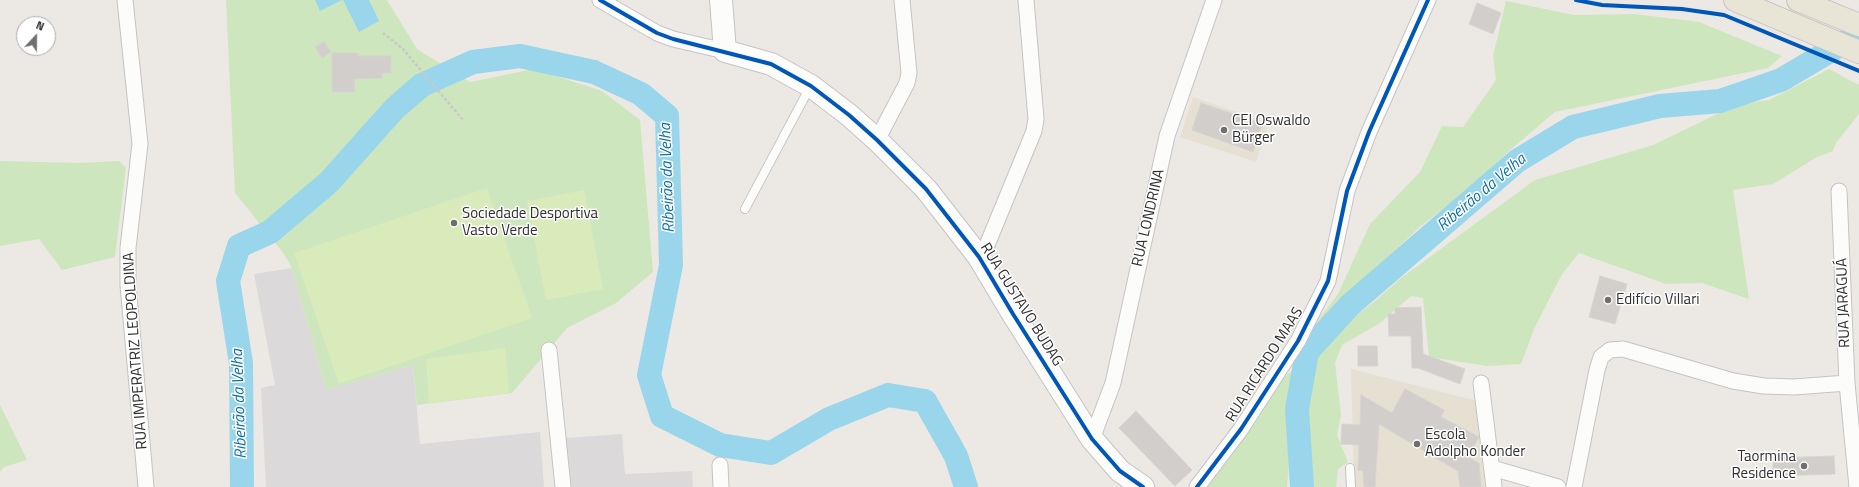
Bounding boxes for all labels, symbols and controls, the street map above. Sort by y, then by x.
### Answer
north arrow [16,16,56,56]
text: N [34,17,47,35]
place label: CEI Oswaldo Bürger [1232,112,1310,147]
water label: Ribeirão da Velha [656,123,680,233]
marker: CEI Oswaldo Bürger [1219,125,1229,135]
water label: Ribeirão da Velha [1434,150,1530,236]
street label: RUA LONDRINA [1129,167,1169,269]
place label: Sociedade Desportiva Vasto Verde [462,205,598,240]
marker: Sociedade Desportiva Vasto Verde [449,218,459,228]
street label: RUA GUSTAVO BUDAG [976,240,1066,370]
street label: RUA IMPERATRIZ LEOPOLDINA [120,252,152,450]
street label: RUA JARAGUÁ [1833,258,1855,348]
place label: Edifício Villari [1616,291,1700,309]
marker: Edifício Villari [1603,295,1613,305]
street label: RUA RICARDO MAAS [1222,304,1308,426]
water label: Ribeirão da Velha [228,349,252,459]
place label: Escola Adolpho Konder [1425,426,1525,461]
marker: Escola Adolpho Konder [1412,439,1422,449]
place label: Taormina Residence [1731,448,1796,483]
marker: Taormina Residence [1799,461,1809,471]

